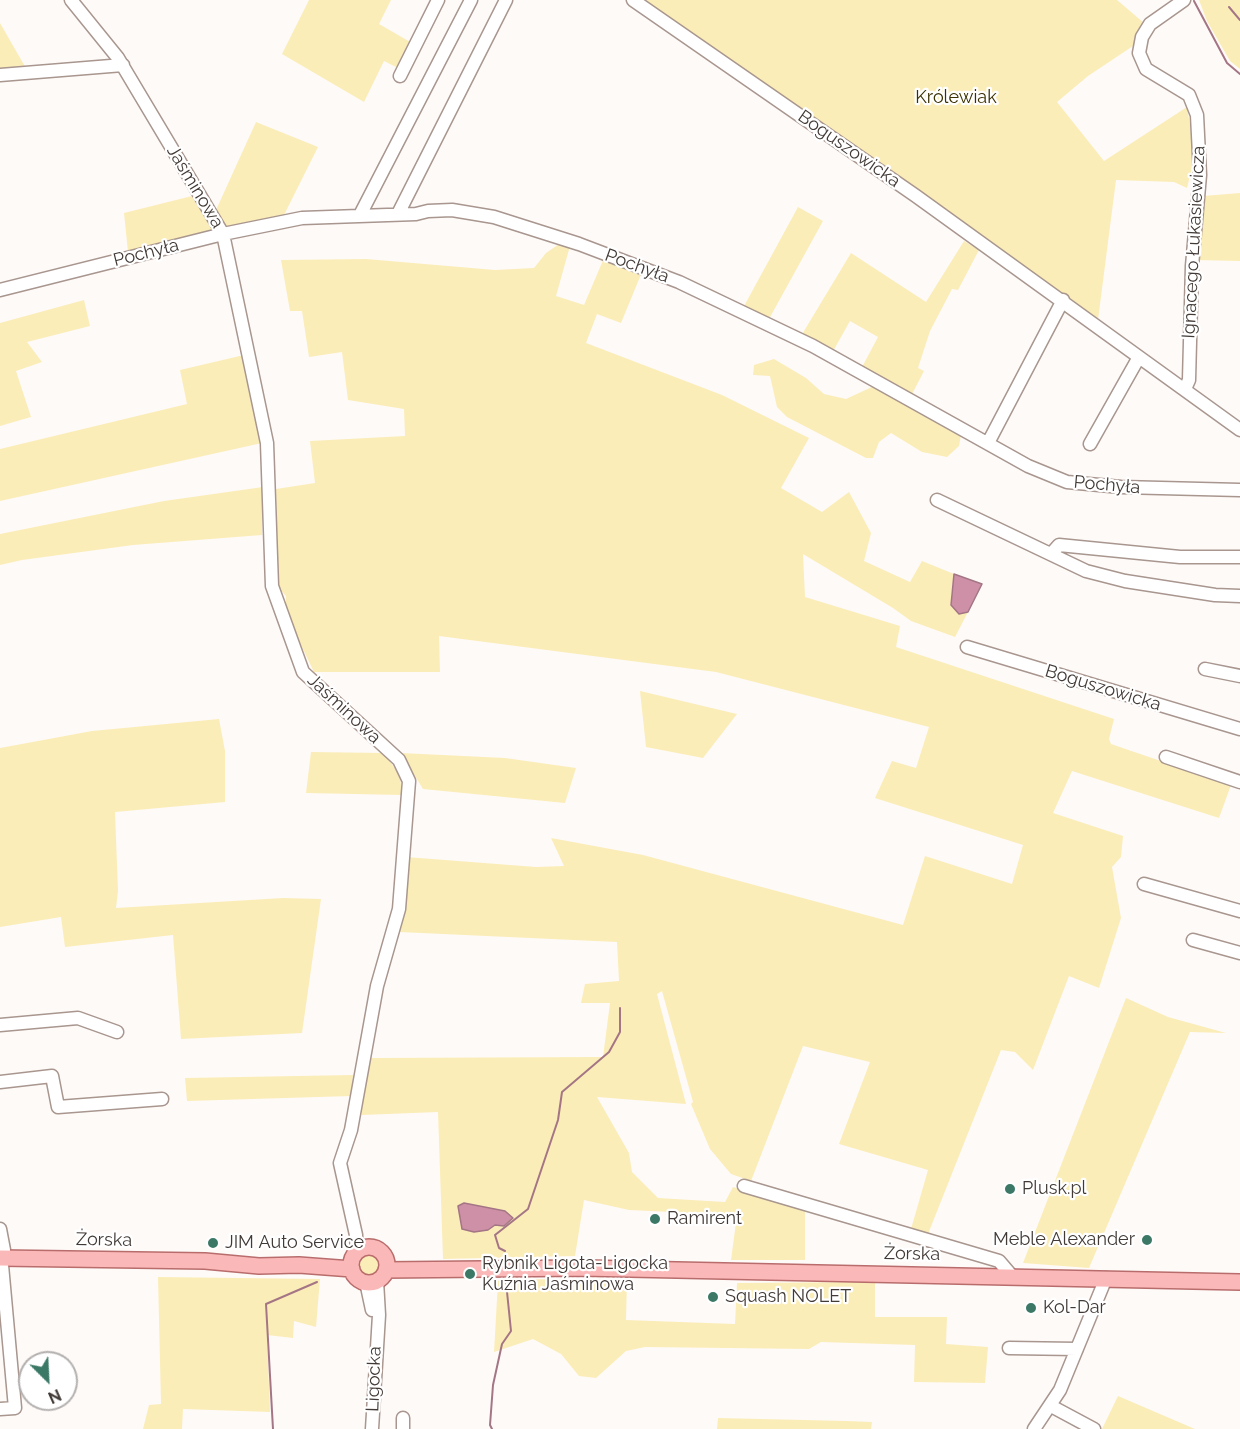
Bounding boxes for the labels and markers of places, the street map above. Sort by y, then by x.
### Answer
place label: Plusk.pl [1022,1178,1086,1200]
marker: Plusk.pl [1003,1182,1017,1196]
place label: Ramirent [667,1208,742,1230]
marker: Ramirent [648,1212,662,1226]
place label: Meble Alexander [993,1229,1135,1251]
place label: JIM Auto Service [225,1232,364,1254]
marker: Meble Alexander [1140,1233,1154,1247]
marker: JIM Auto Service [206,1236,220,1250]
place label: Rybnik Ligota-Ligocka Kuźnia Jaśminowa [482,1253,668,1296]
marker: Rybnik Ligota-Ligocka Kuźnia Jaśminowa [463,1267,477,1281]
place label: Squash NOLET [725,1286,851,1308]
marker: Squash NOLET [706,1290,720,1304]
place label: Kol-Dar [1043,1297,1106,1319]
marker: Kol-Dar [1024,1301,1038,1315]

